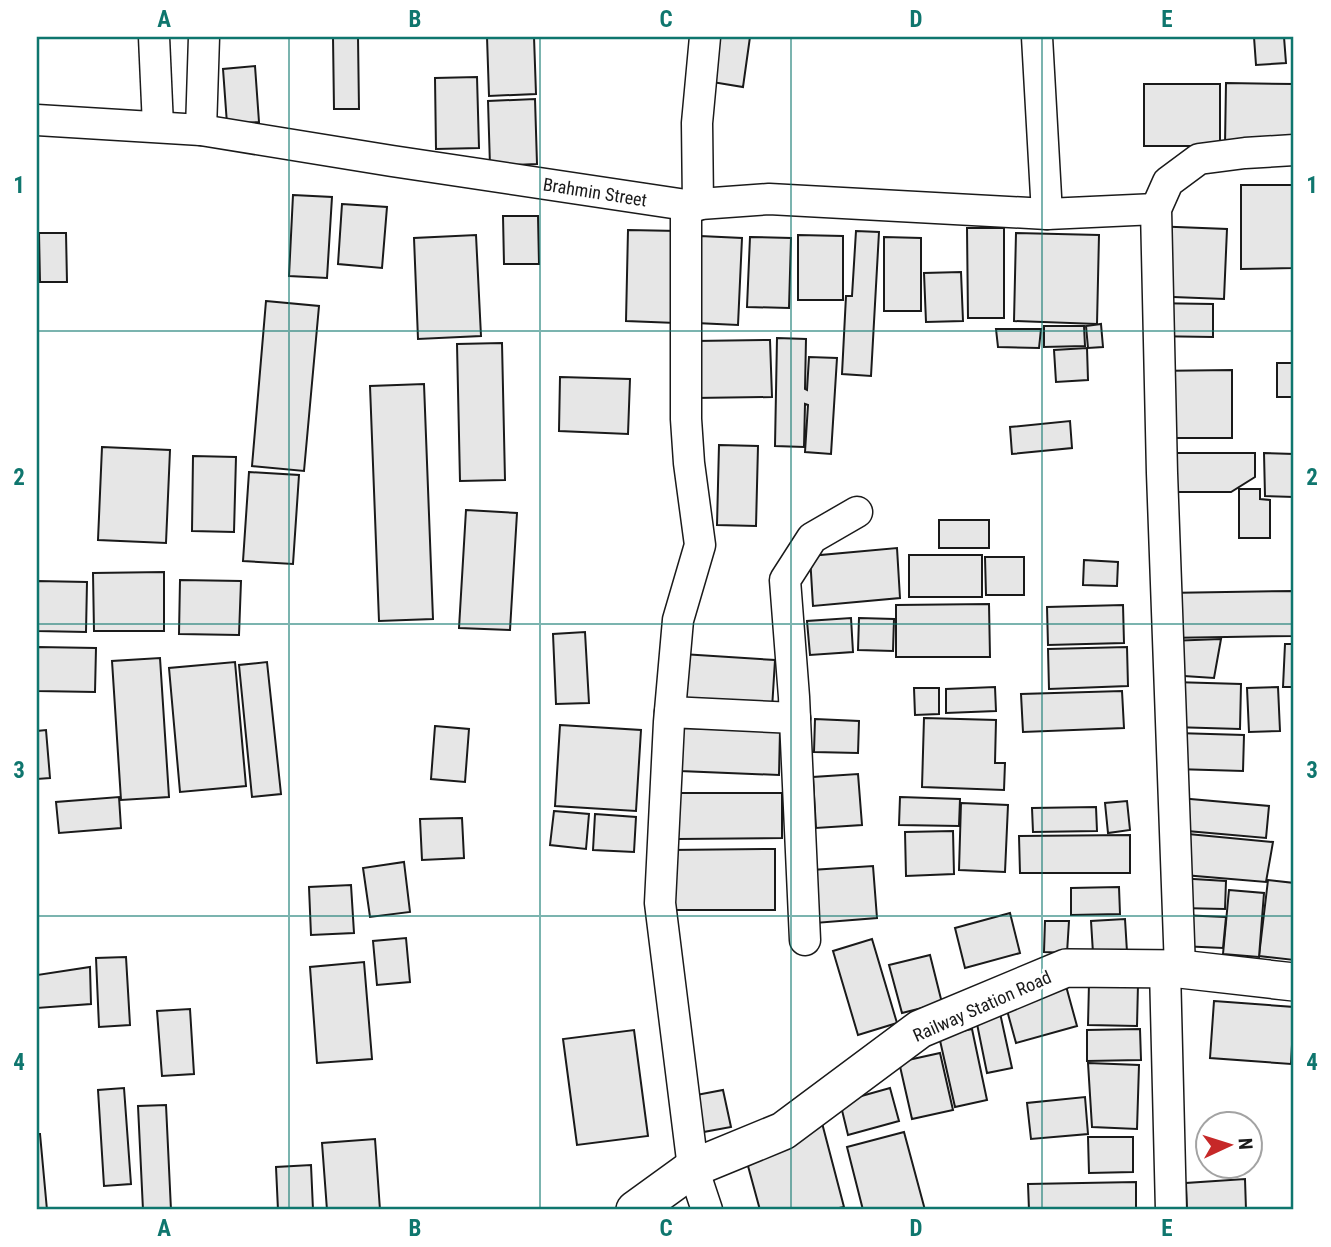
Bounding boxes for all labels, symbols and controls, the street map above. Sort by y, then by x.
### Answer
text: A [157,6,171,33]
text: B [409,6,421,33]
text: C [659,6,673,33]
text: D [910,6,923,33]
text: E [1161,6,1173,33]
text: 1 [13,172,25,199]
text: 1 [1306,172,1318,199]
street label: Brahmin Street [542,173,648,211]
text: 2 [13,464,25,491]
text: 2 [1306,464,1318,491]
text: 3 [13,757,25,784]
text: 3 [1306,757,1318,784]
street label: Railway Station Road [910,966,1054,1046]
text: 4 [13,1049,25,1076]
text: 4 [1306,1049,1318,1076]
north arrow [1194,1110,1264,1180]
text: N [1234,1137,1257,1150]
text: A [157,1215,171,1242]
text: B [409,1215,421,1242]
text: C [659,1215,673,1242]
text: D [910,1215,923,1242]
text: E [1161,1215,1173,1242]

